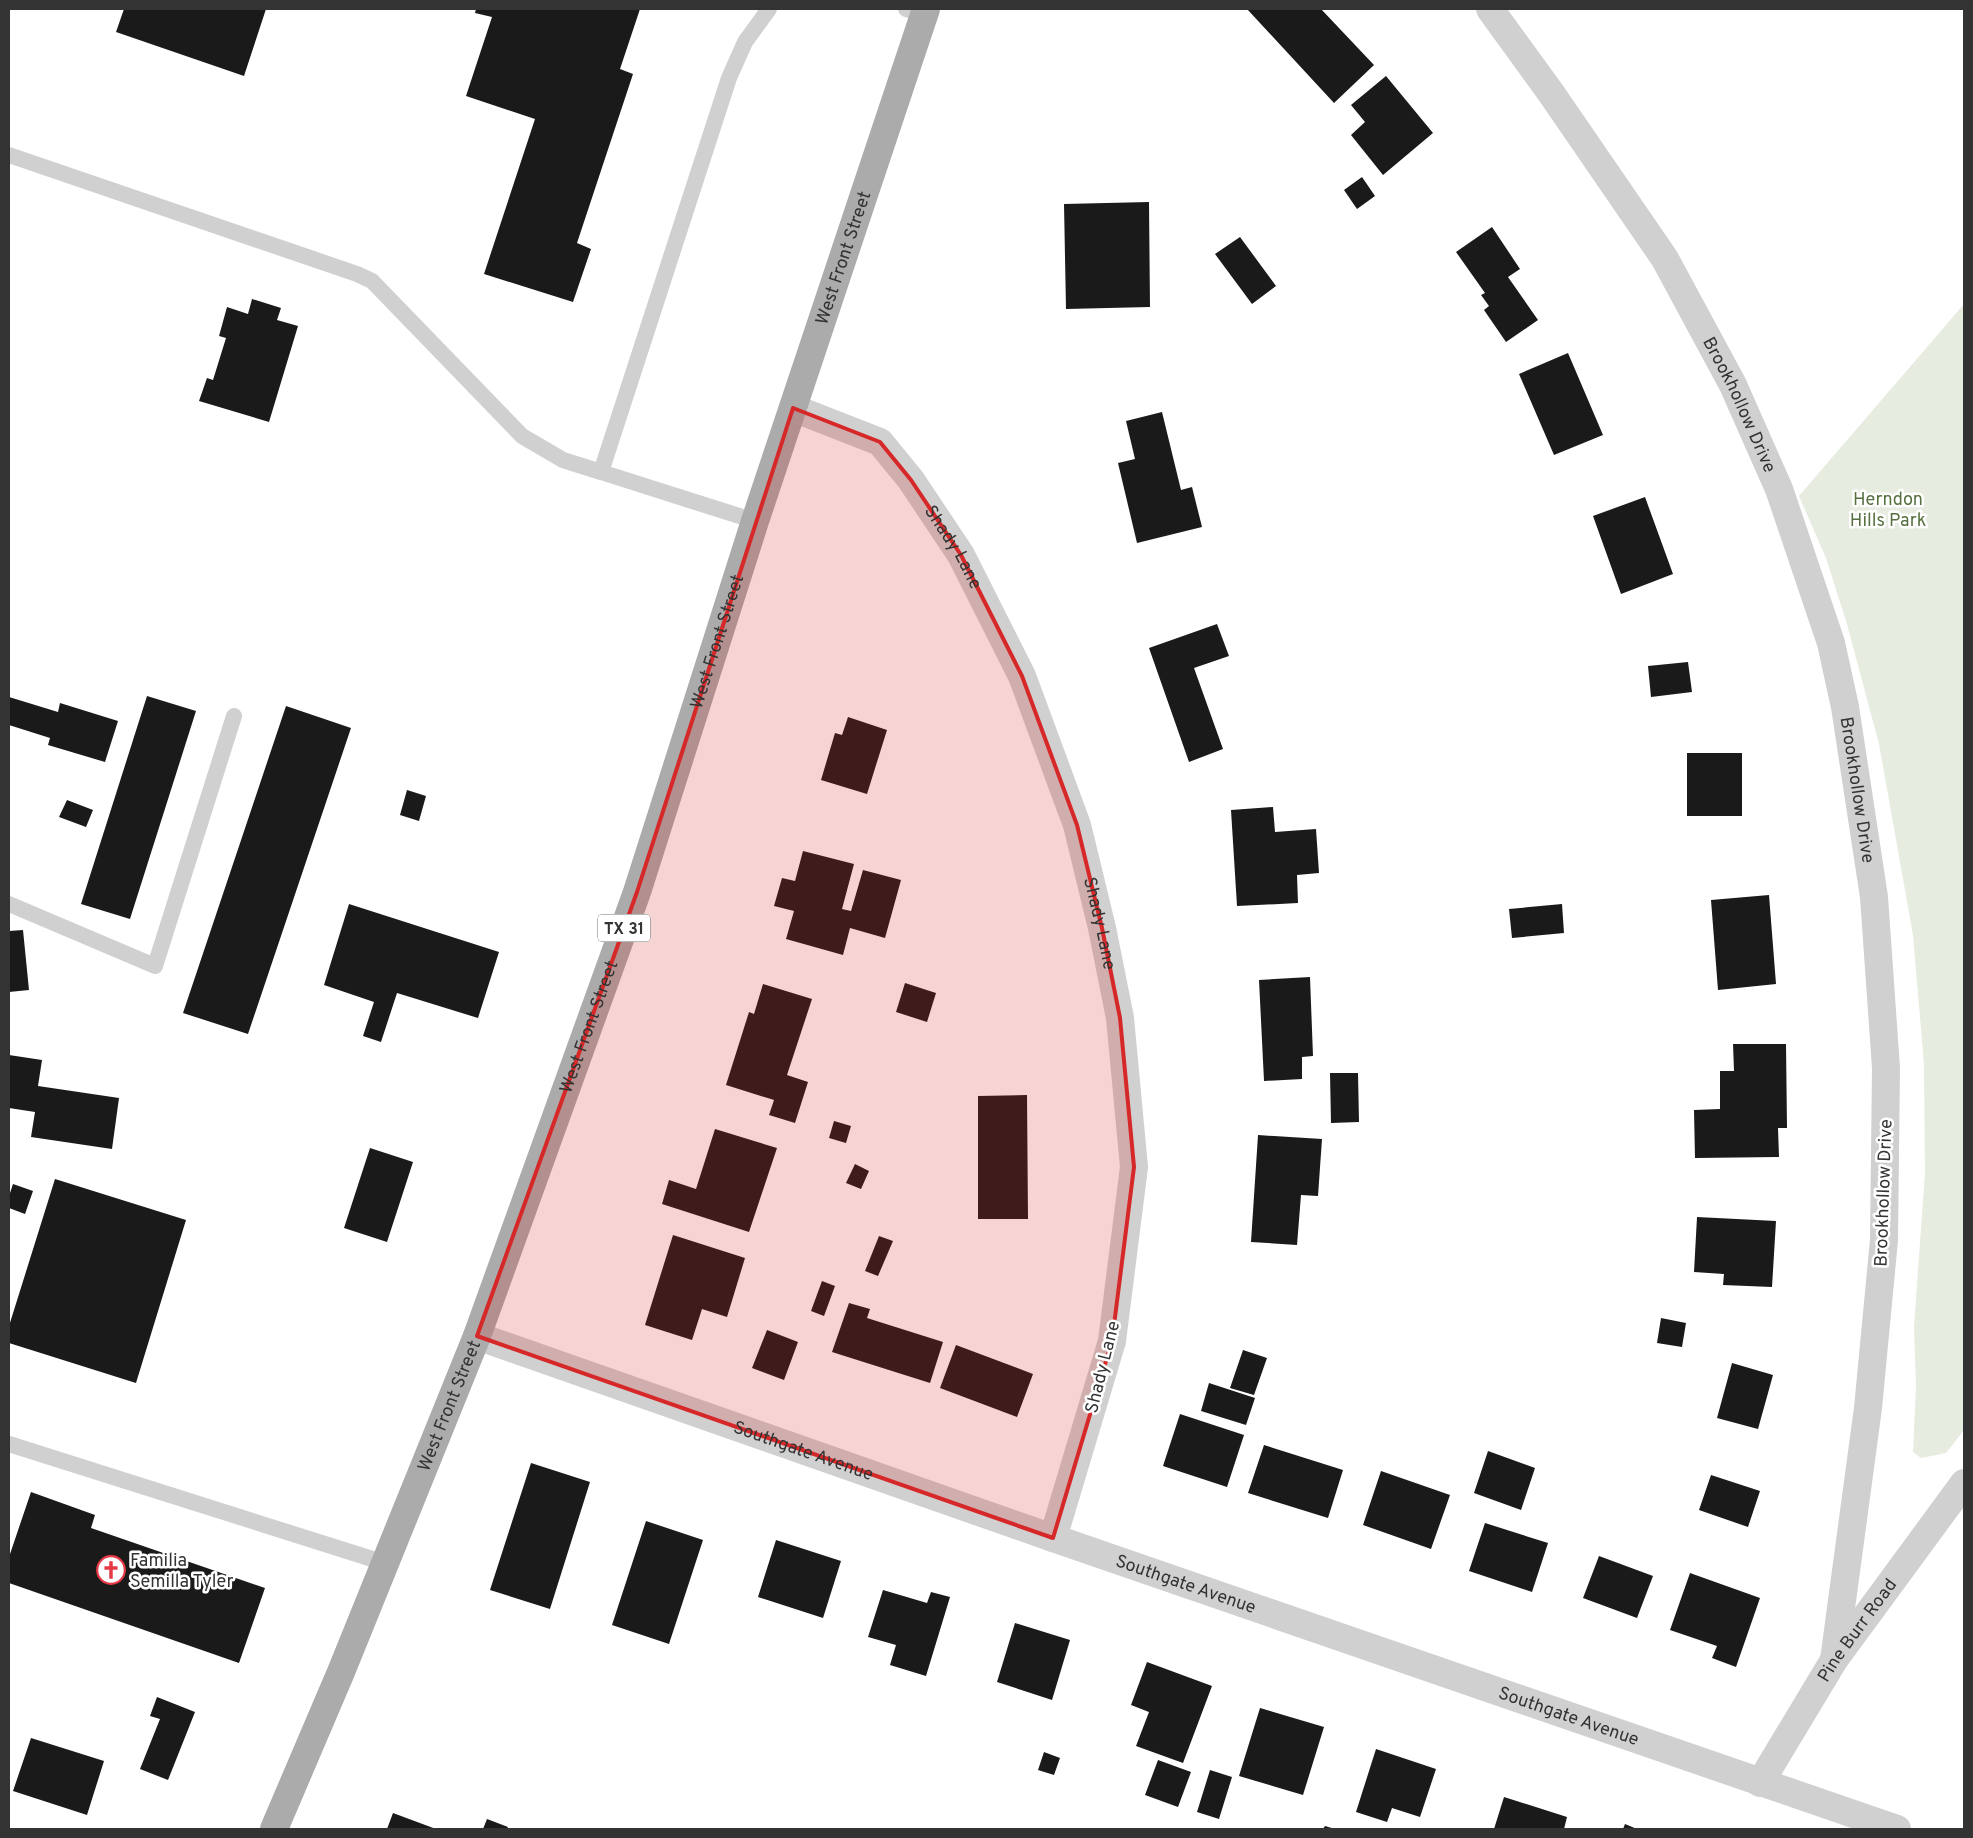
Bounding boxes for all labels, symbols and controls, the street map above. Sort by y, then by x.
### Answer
street label: West Front Street [811,188,877,328]
street label: Brookhollow Drive [1696,333,1780,477]
park label: Herndon Hills Park [1850,489,1926,533]
street label: Shady Lane [918,501,986,594]
street label: West Front Street [686,572,750,712]
street label: Brookhollow Drive [1834,715,1879,865]
street label: Shady Lane [1077,875,1120,972]
road number: TX 31 [598,914,650,941]
street label: West Front Street [555,958,624,1097]
street label: Brookhollow Drive [1870,1119,1899,1267]
street label: Shady Lane [1081,1319,1126,1416]
street label: West Front Street [413,1337,487,1475]
street label: Southgate Avenue [730,1417,876,1487]
place label: Familia Semilla Tyler [130,1550,233,1594]
street label: Southgate Avenue [1112,1550,1259,1620]
church icon: Familia Semilla Tyler [96,1555,126,1585]
street label: Pine Burr Road [1813,1575,1903,1687]
street label: Southgate Avenue [1495,1682,1642,1752]

